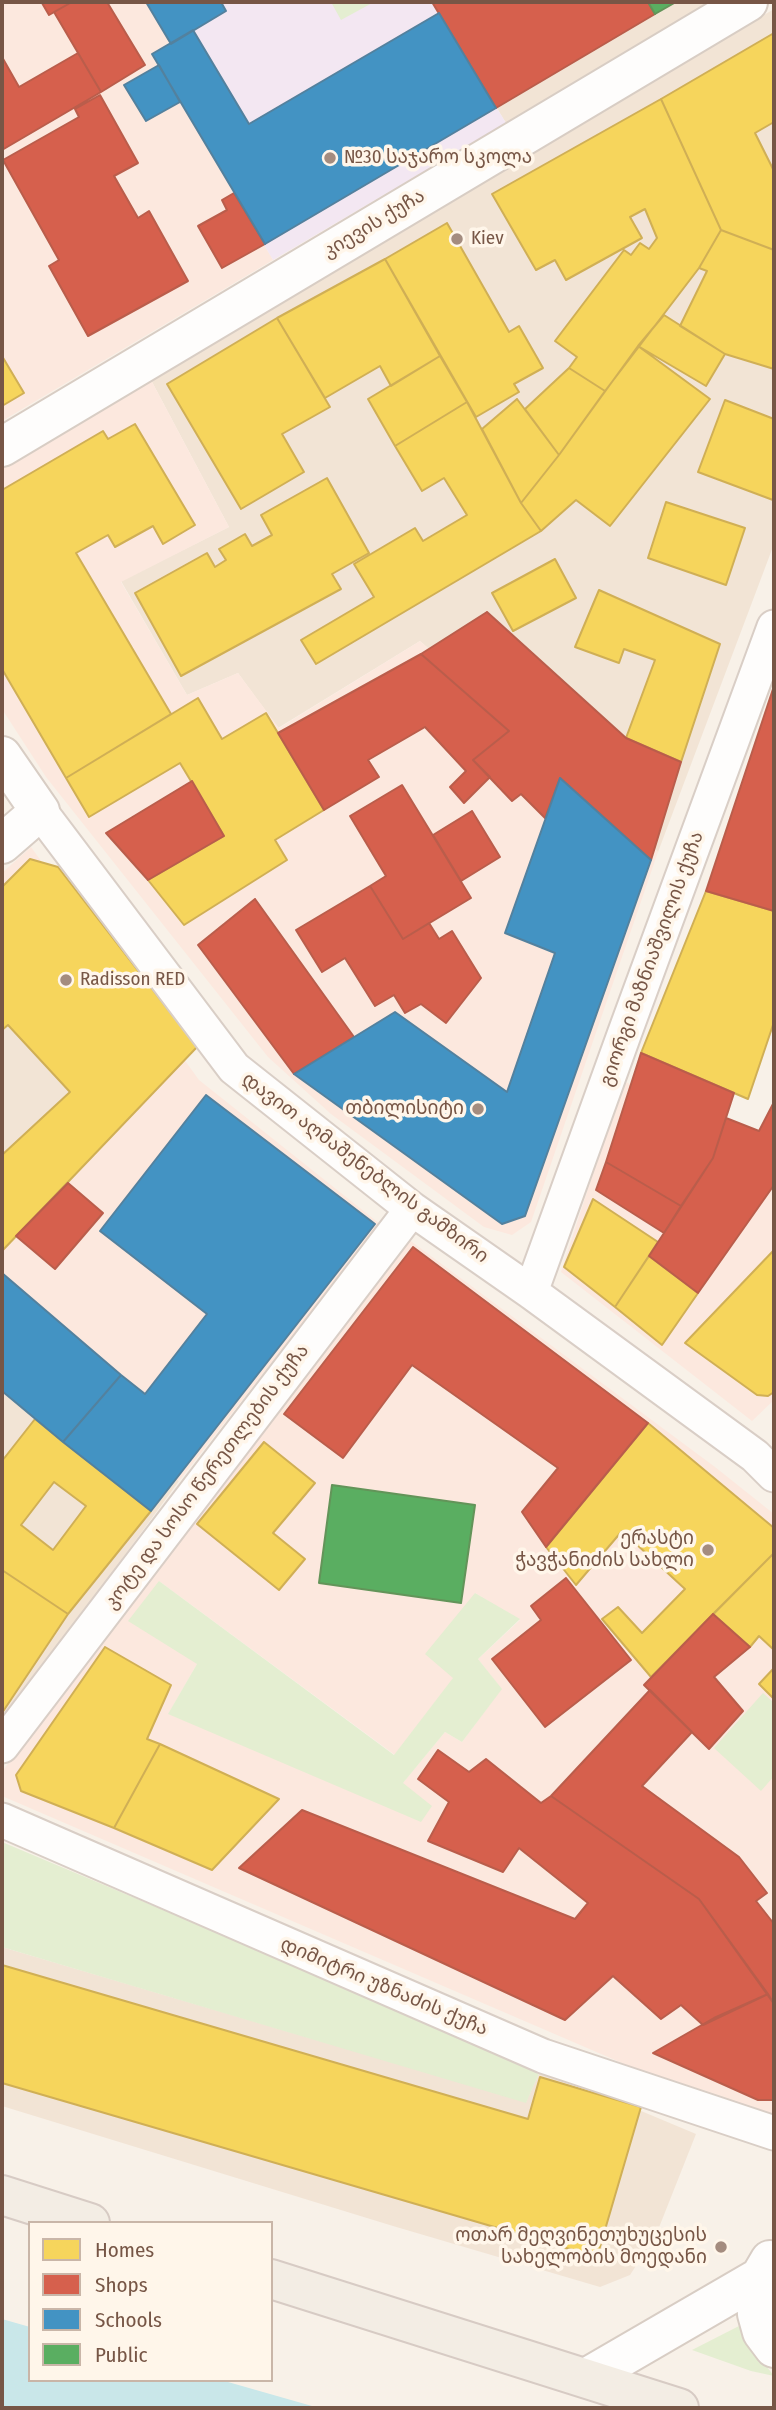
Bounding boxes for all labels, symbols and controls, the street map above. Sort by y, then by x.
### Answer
place label: №30 საჯარო სკოლა [344,147,532,169]
marker: №30 საჯარო სკოლა [322,150,338,166]
street label: კიევის ქუჩა [319,185,429,263]
place label: Kiev [471,228,504,250]
marker: Kiev [449,231,465,247]
street label: გიორგი მაზნიაშვილის ქუჩა [595,829,709,1089]
place label: Radisson RED [80,969,185,991]
marker: Radisson RED [58,972,74,988]
street label: დავით აღმაშენებლის გამზირი [237,1068,493,1268]
place label: თბილისიტი [345,1098,464,1120]
marker: თბილისიტი [470,1101,486,1117]
street label: კოტე და სოსო წერეთლების ქუჩა [100,1340,314,1614]
place label: ერასტი ჭავჭანიძის სახლი [515,1528,694,1572]
marker: ერასტი ჭავჭანიძის სახლი [700,1542,716,1558]
street label: დიმიტრი უზნაძის ქუჩა [277,1933,491,2041]
legend [28,2221,273,2382]
place label: ოთარ მეღვინეთუხუცესის სახელობის მოედანი [455,2225,707,2269]
text: Homes [95,2237,154,2263]
marker: ოთარ მეღვინეთუხუცესის სახელობის მოედანი [713,2239,729,2255]
text: Shops [95,2272,148,2298]
text: Schools [95,2307,162,2333]
text: Public [95,2342,147,2368]

